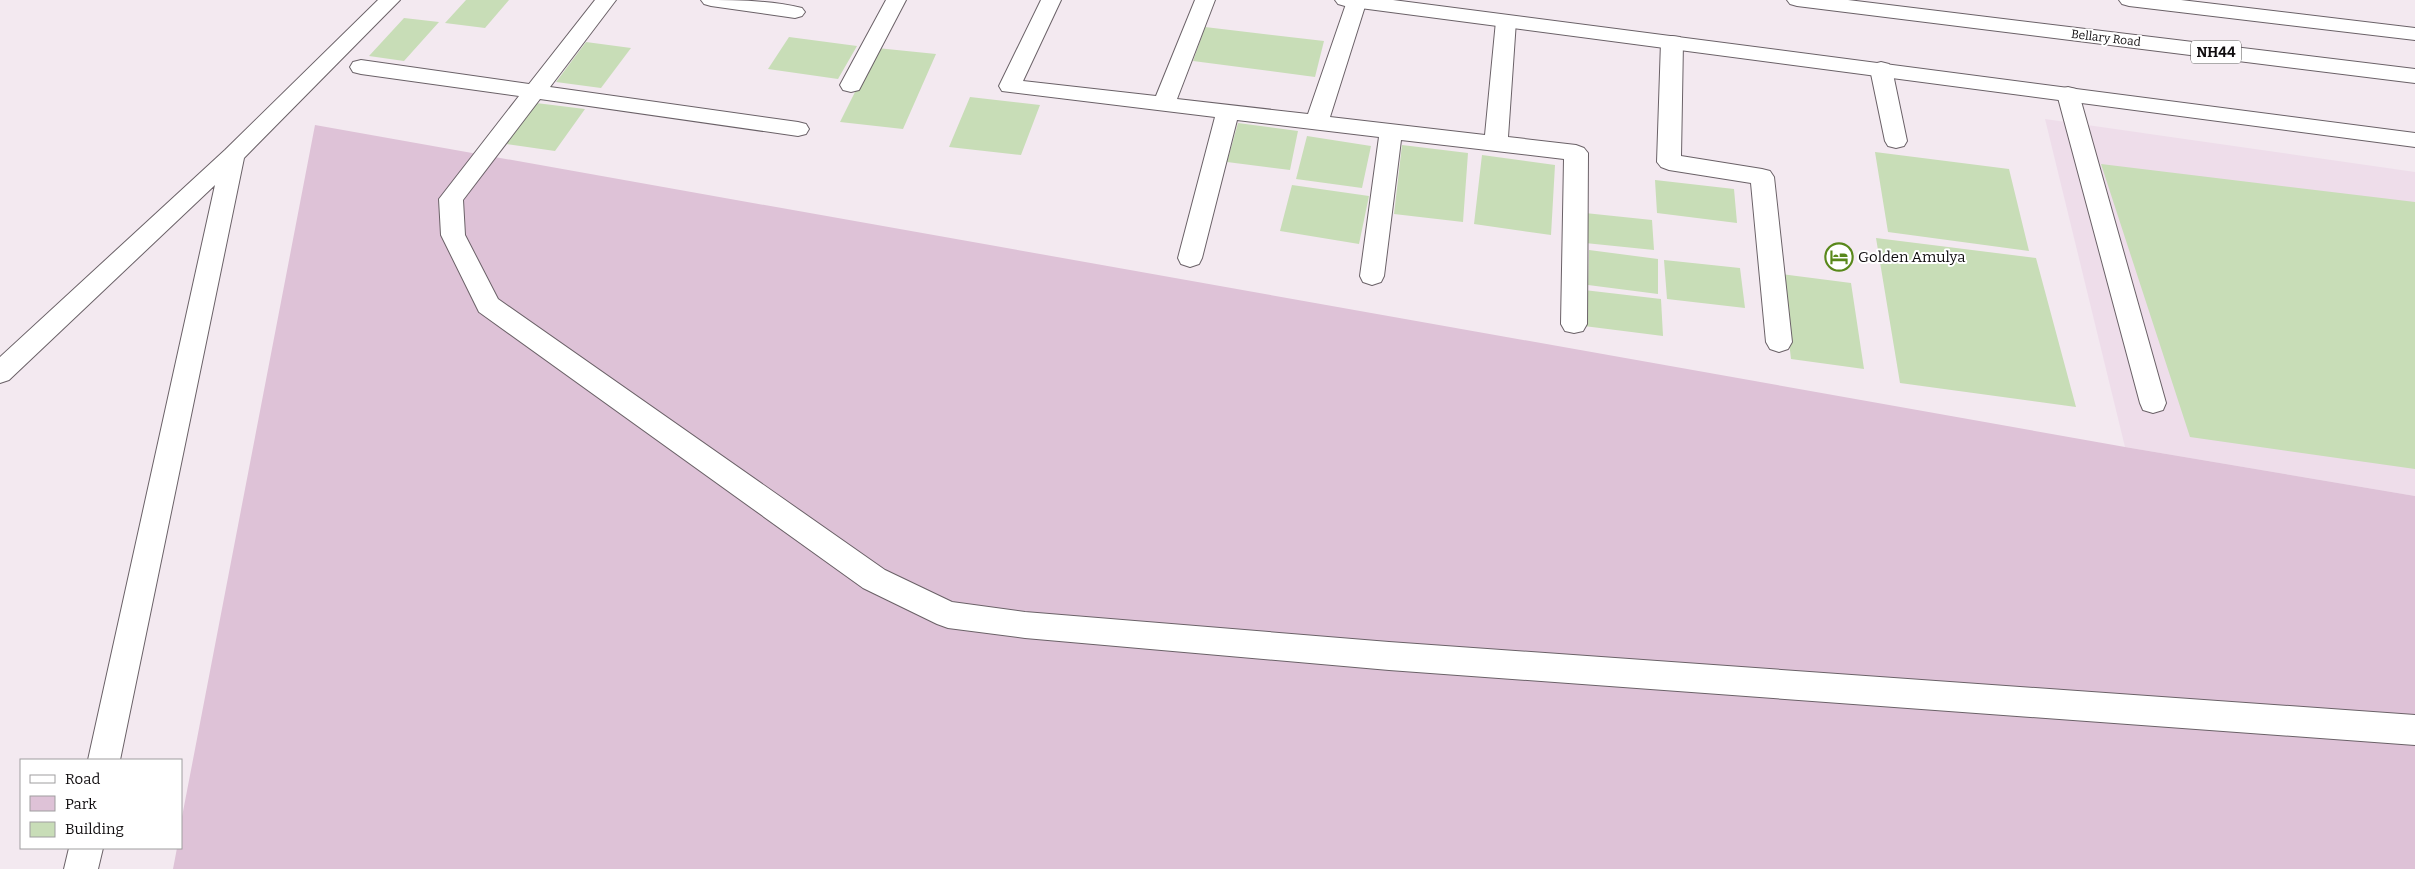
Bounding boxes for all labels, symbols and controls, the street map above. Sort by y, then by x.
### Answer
street label: Bellary Road [2070,27,2142,49]
road number: NH44 [2191,41,2241,64]
hotel icon: Golden Amulya [1824,242,1854,272]
place label: Golden Amulya [1858,248,1965,266]
legend [20,759,182,849]
text: Road [65,770,100,788]
text: Park [65,795,97,813]
text: Building [65,820,124,838]

